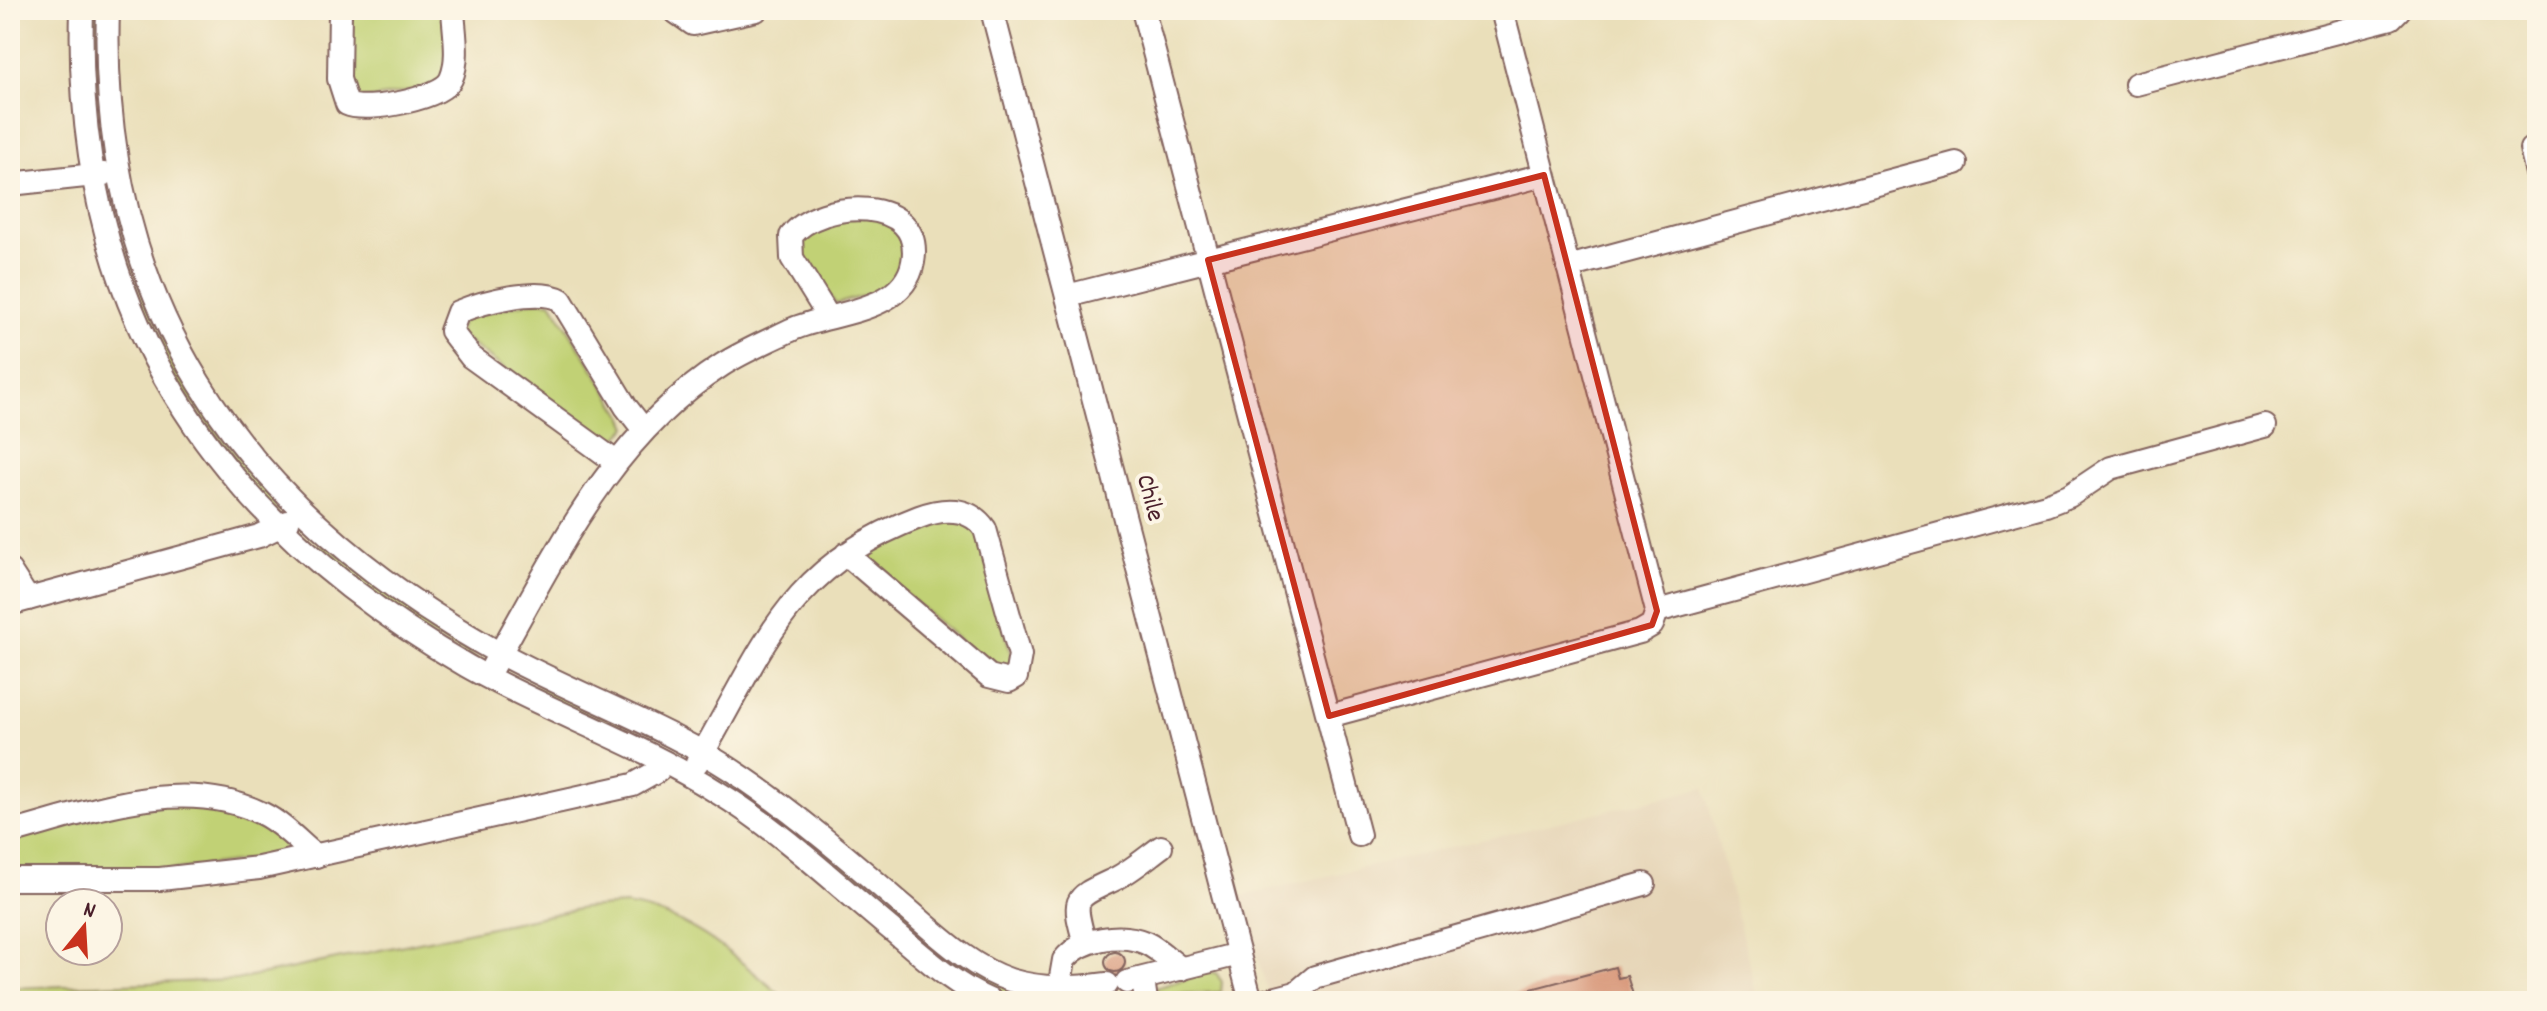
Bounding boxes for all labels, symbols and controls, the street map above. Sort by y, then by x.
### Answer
street label: Chile [1125,470,1173,526]
north arrow [44,887,124,967]
text: N [79,895,99,928]

